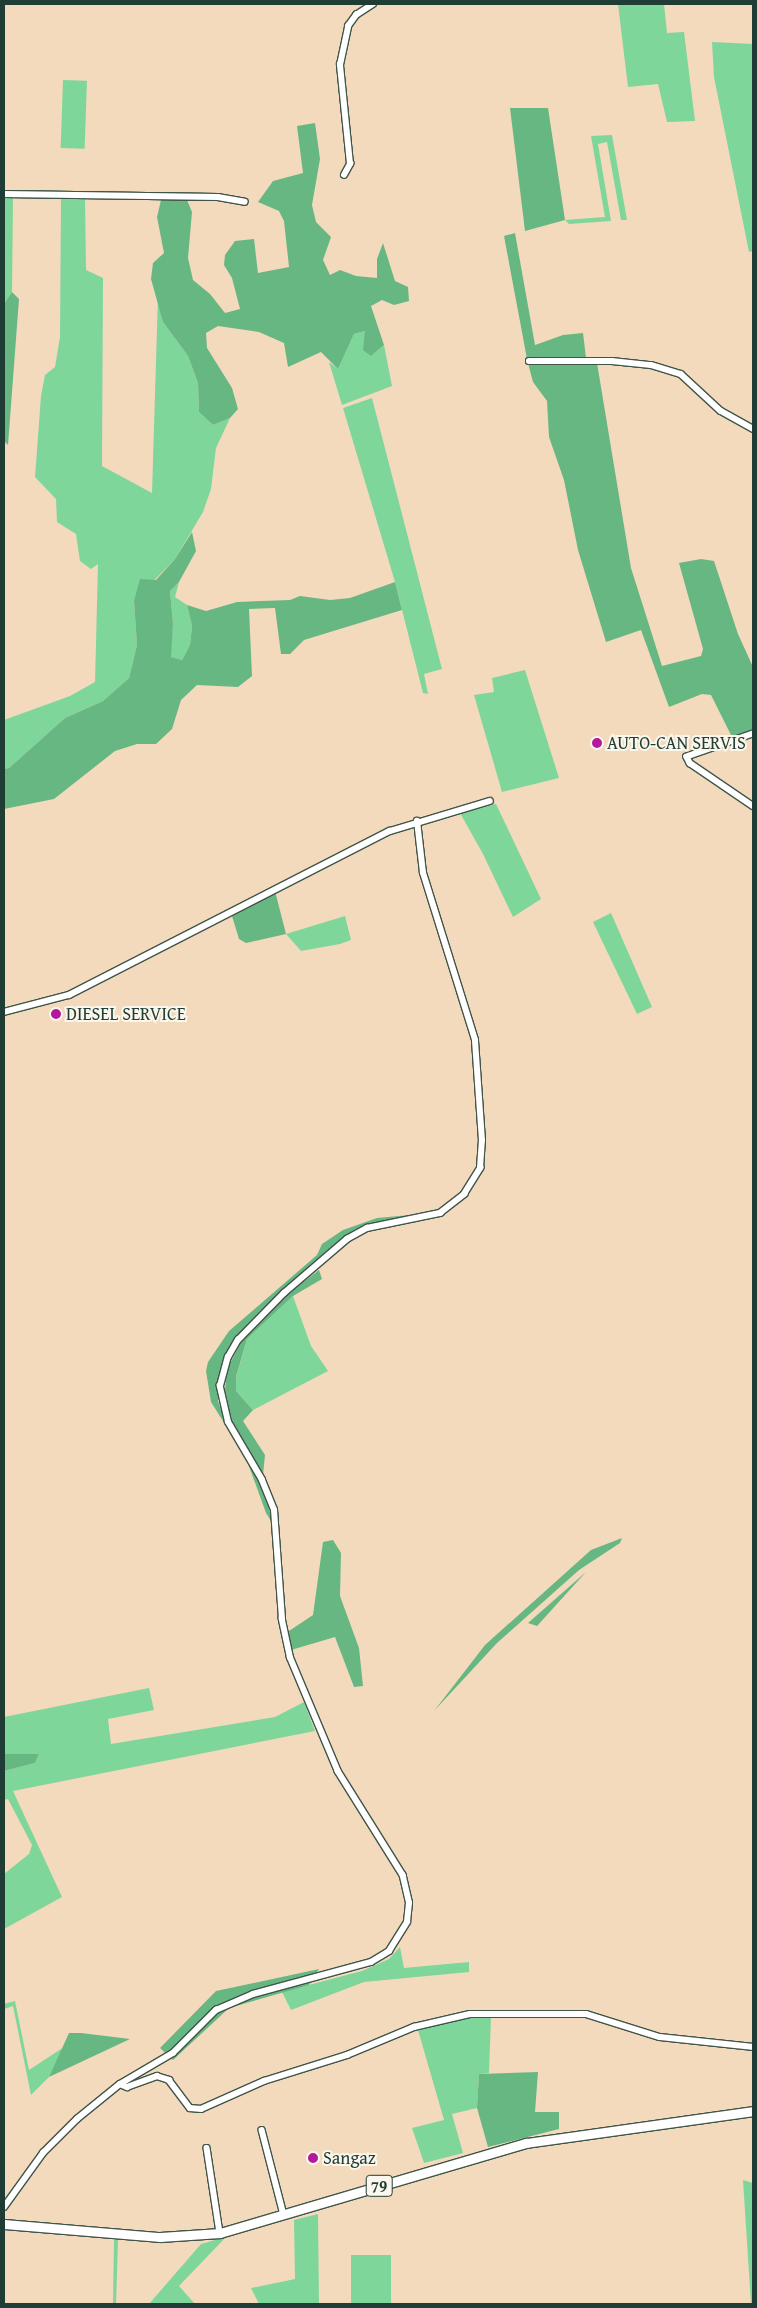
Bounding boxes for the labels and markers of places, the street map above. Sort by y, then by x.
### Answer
place label: AUTO-CAN SERVIS [607,732,746,754]
marker: AUTO-CAN SERVIS [591,737,603,749]
place label: DIESEL SERVICE [66,1003,186,1025]
marker: DIESEL SERVICE [50,1008,62,1020]
place label: Sangaz [323,2147,376,2169]
marker: Sangaz [307,2152,319,2164]

